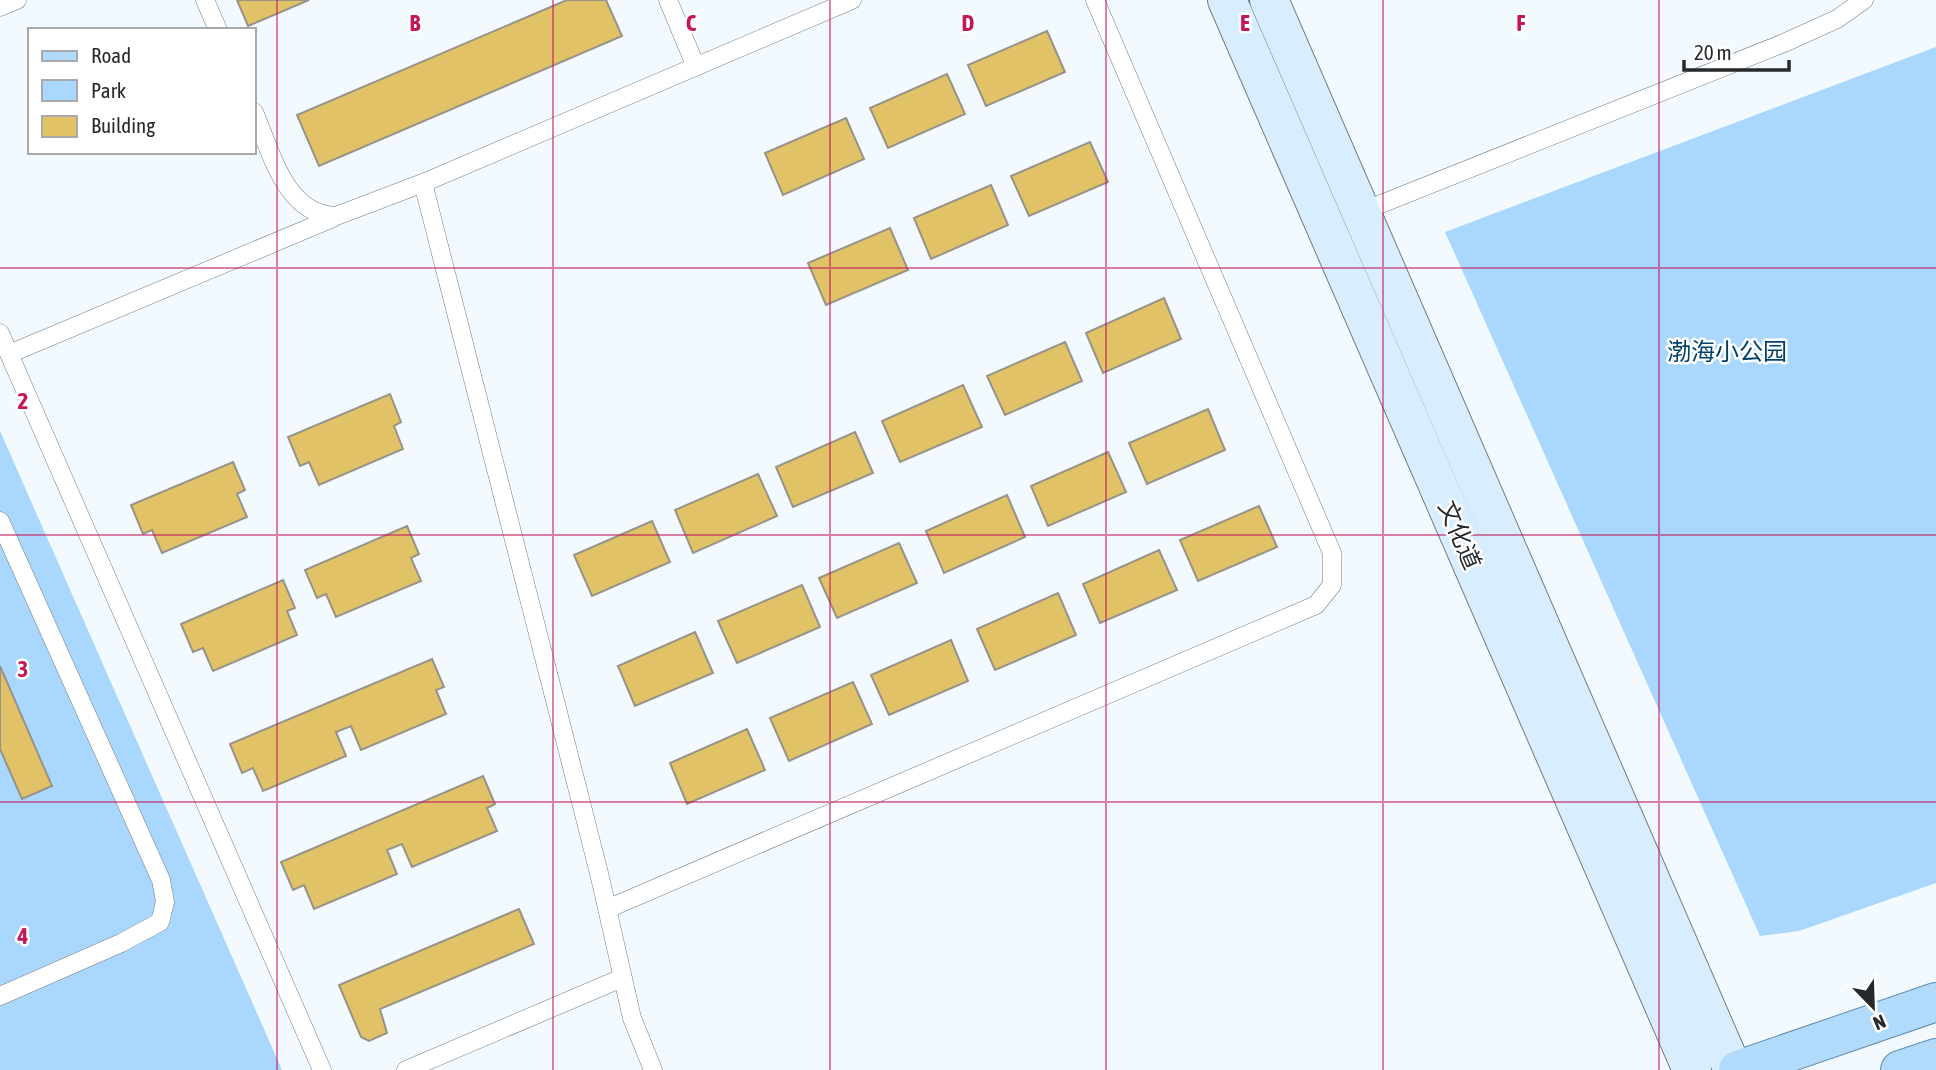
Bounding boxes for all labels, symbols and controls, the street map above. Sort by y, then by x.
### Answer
text: B [410,10,421,36]
text: C [686,10,697,36]
text: D [962,10,975,36]
text: E [1240,10,1250,36]
text: F [1516,10,1526,36]
legend [28,28,256,154]
scale bar [1684,28,1789,72]
text: 20 m [1694,40,1732,64]
text: Road [91,43,131,67]
text: Park [91,78,126,102]
text: Building [91,113,155,137]
park label: 渤海小公园 [1667,338,1787,365]
text: 2 [18,388,28,414]
street label: 文化道 [1434,497,1486,573]
text: 3 [18,656,28,682]
text: 4 [17,923,29,949]
north arrow [1838,972,1908,1042]
text: N [1870,1010,1889,1035]

